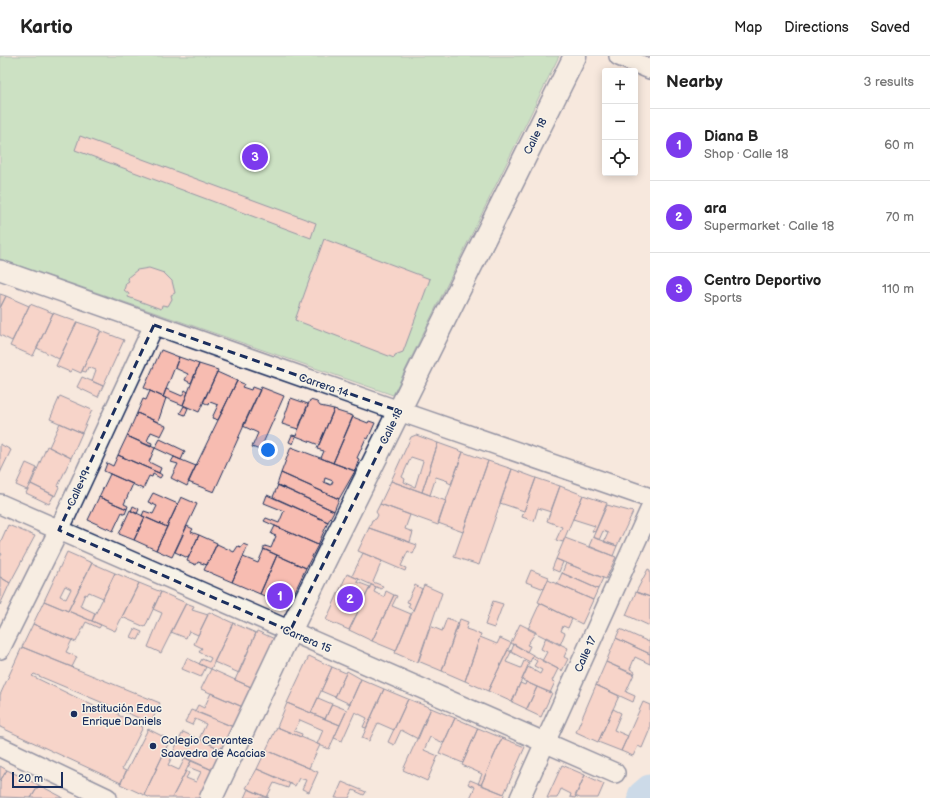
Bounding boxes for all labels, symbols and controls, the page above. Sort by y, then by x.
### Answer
text: Kartio [20,16,73,39]
text: Map [734,19,762,36]
text: Directions [784,19,849,36]
text: Saved [871,19,910,36]
map controls [602,68,638,176]
button: + [602,68,638,104]
text: Nearby [666,72,723,92]
text: 3 results [863,74,914,90]
button: − [602,104,638,140]
street label: Calle 18 [521,116,550,157]
text: Diana B [704,127,758,146]
text: 1 [676,137,682,153]
text: 60 m [884,137,914,153]
button: locate [602,140,638,176]
pin: 3 [242,142,268,172]
text: Shop · Calle 18 [704,146,789,162]
text: ara [704,199,727,218]
text: 2 [675,209,683,225]
text: 70 m [886,209,914,225]
text: Supermarket · Calle 18 [704,218,834,234]
text: Centro Deportivo [704,271,821,290]
text: 3 [675,281,683,297]
text: 110 m [882,281,914,297]
text: Sports [704,290,742,306]
street label: Carrera 14 [297,371,351,400]
street label: Calle 18 [377,406,406,447]
your location [258,440,278,460]
street label: Calle 19 [64,468,93,509]
pin: 1 [267,581,293,611]
pin: 2 [337,584,363,614]
street label: Carrera 15 [280,623,333,656]
street label: Calle 17 [572,634,599,674]
place label: Institución Educ Enrique Daniels [82,702,162,728]
marker: Institución Educ Enrique Daniels [69,709,79,719]
place label: Colegio Cervantes Saavedra de Acacias [161,734,266,760]
marker: Colegio Cervantes Saavedra de Acacias [148,741,158,751]
scale bar [12,770,63,789]
text: 20 m [18,772,43,785]

